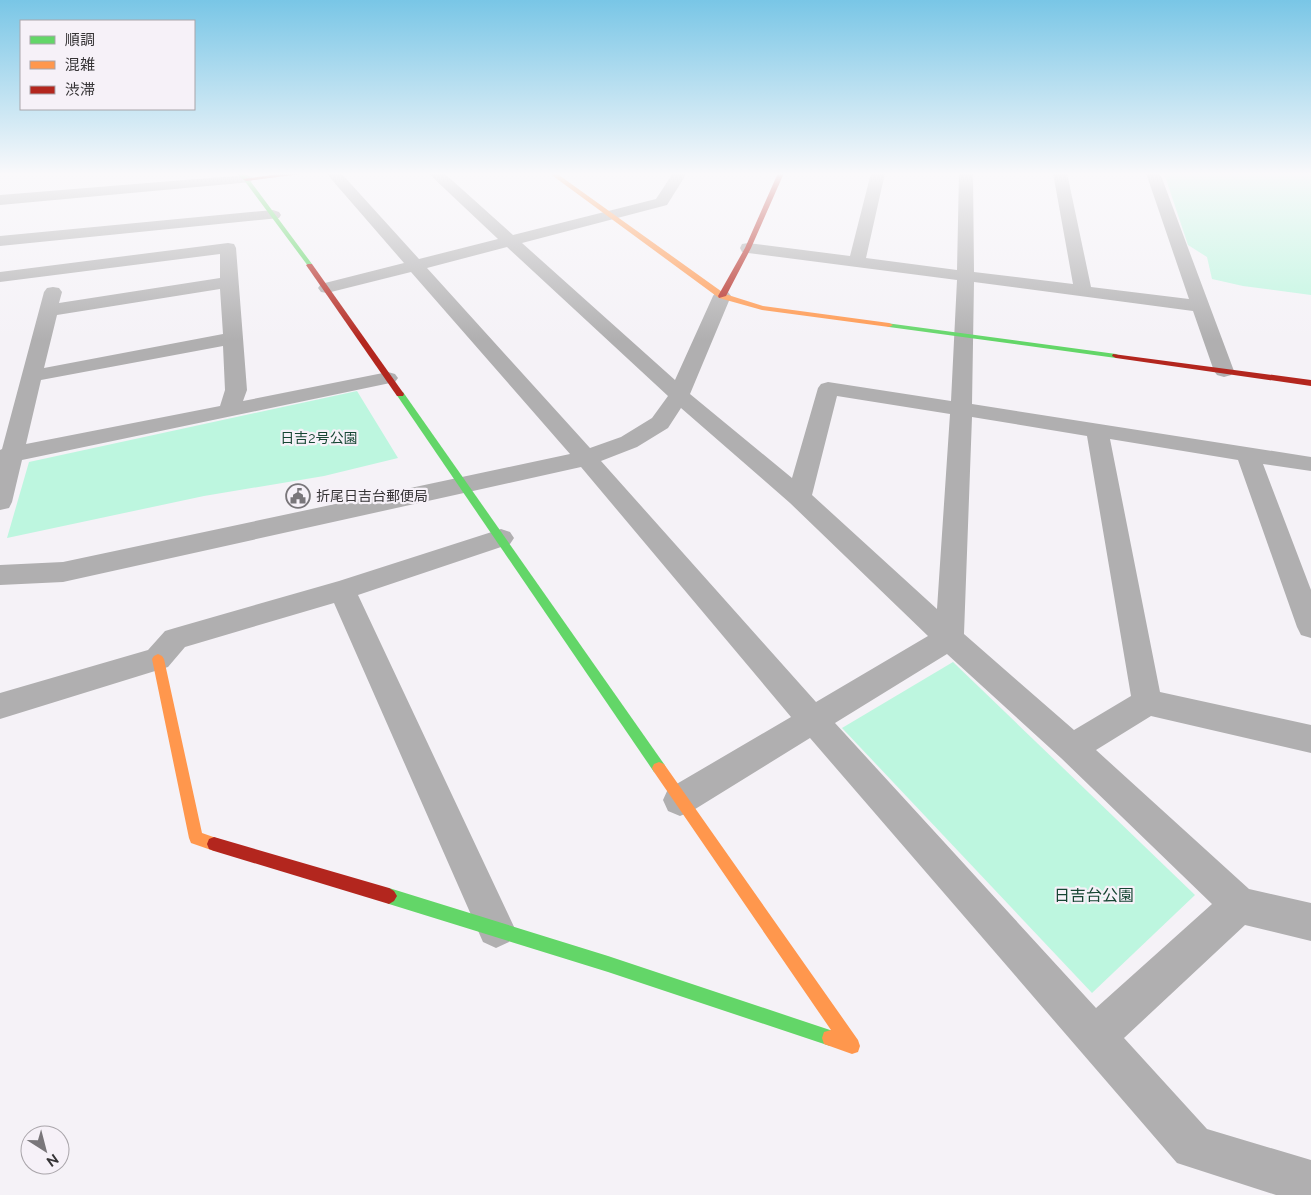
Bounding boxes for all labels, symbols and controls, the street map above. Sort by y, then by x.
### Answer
legend [20,20,195,110]
text: 順調 [65,31,95,49]
text: 混雑 [65,56,95,74]
text: 渋滞 [65,81,95,99]
park label: 日吉2号公園 [280,430,358,446]
public building icon: 折尾日吉台郵便局 [285,483,311,509]
place label: 折尾日吉台郵便局 [316,488,428,504]
park label: 日吉台公園 [1054,886,1134,905]
north arrow [20,1125,70,1175]
text: N [44,1151,62,1170]

